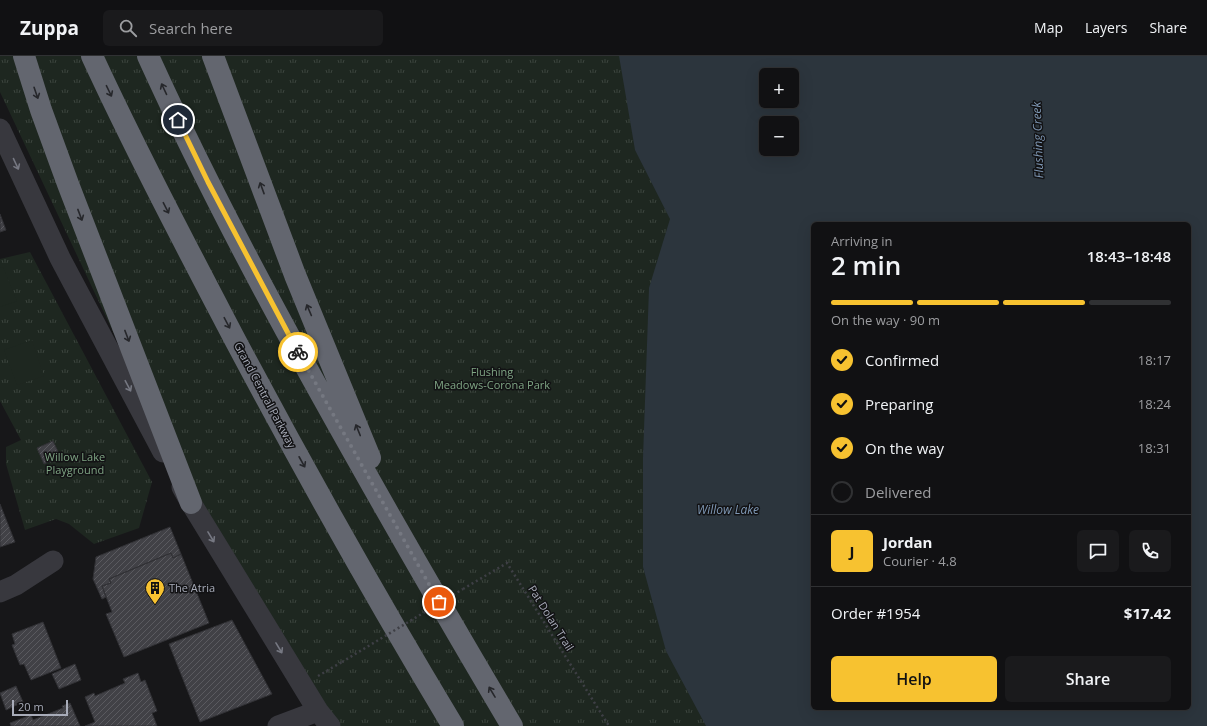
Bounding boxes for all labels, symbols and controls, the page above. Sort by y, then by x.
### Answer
search box [103,10,383,46]
text: Zuppa [20,15,79,41]
icon: search [117,17,139,39]
text: Search here [149,18,233,38]
text: Map [1034,18,1063,37]
text: Layers [1085,18,1127,37]
text: Share [1149,18,1187,37]
map controls [759,68,799,156]
button: + [759,68,799,108]
one-way arrow [159,83,167,95]
one-way arrow [106,85,113,97]
one-way arrow [32,87,40,99]
water label: Flushing Creek [1028,100,1047,179]
pin [161,103,195,137]
icon: home [167,109,189,131]
button: − [759,116,799,156]
one-way arrow [13,158,20,170]
one-way arrow [258,183,266,195]
one-way arrow [163,202,170,214]
one-way arrow [77,209,85,221]
text: Arriving in [831,232,893,250]
text: 18:43–18:48 [1087,246,1171,266]
text: 2 min [831,247,901,283]
one-way arrow [305,304,312,316]
text: On the way · 90 m [831,311,940,329]
one-way arrow [223,317,231,329]
one-way arrow [124,330,132,342]
courier [278,332,318,372]
street label: Grand Central Parkway [231,339,300,451]
icon: bike [287,341,309,363]
icon: check [831,349,853,371]
text: Confirmed [865,350,939,370]
text: 18:17 [1138,351,1171,369]
park label: Flushing Meadows-Corona Park [434,364,550,392]
one-way arrow [124,380,132,392]
icon: check [831,393,853,415]
text: Preparing [865,394,933,414]
text: 18:24 [1138,395,1171,413]
one-way arrow [354,424,362,436]
icon: check [831,437,853,459]
text: On the way [865,438,944,458]
text: 18:31 [1138,439,1171,457]
park label: Willow Lake Playground [45,449,105,477]
one-way arrow [298,456,306,468]
text: Delivered [865,482,932,502]
water label: Willow Lake [697,501,759,518]
button: chat [1077,530,1119,572]
button: phone [1129,530,1171,572]
one-way arrow [208,531,216,543]
text: Jordan [883,532,932,552]
text: J [850,541,854,561]
text: Courier · 4.8 [883,552,957,570]
building icon: The Atria [144,577,166,605]
place label: The Atria [169,580,215,595]
street label: Pat Dolan Trail [525,582,578,653]
pin [422,585,456,619]
icon: bag [428,591,450,613]
text: Order #1954 [831,603,920,623]
text: $17.42 [1124,603,1171,623]
one-way arrow [276,642,284,654]
button: Help [831,656,997,702]
button: Share [1005,656,1171,702]
one-way arrow [487,687,495,699]
scale bar [12,698,68,717]
text: 20 m [18,699,44,714]

